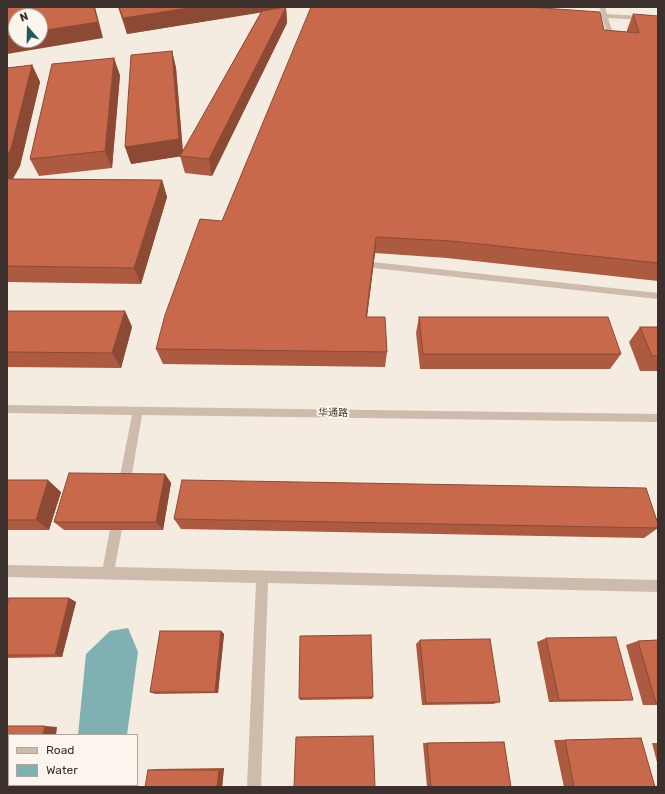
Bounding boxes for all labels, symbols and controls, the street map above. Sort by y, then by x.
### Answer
north arrow [8,8,48,48]
text: N [18,10,30,25]
street label: 华通路 [318,407,348,419]
legend [8,734,138,786]
text: Road [46,743,74,757]
text: Water [46,763,78,777]

